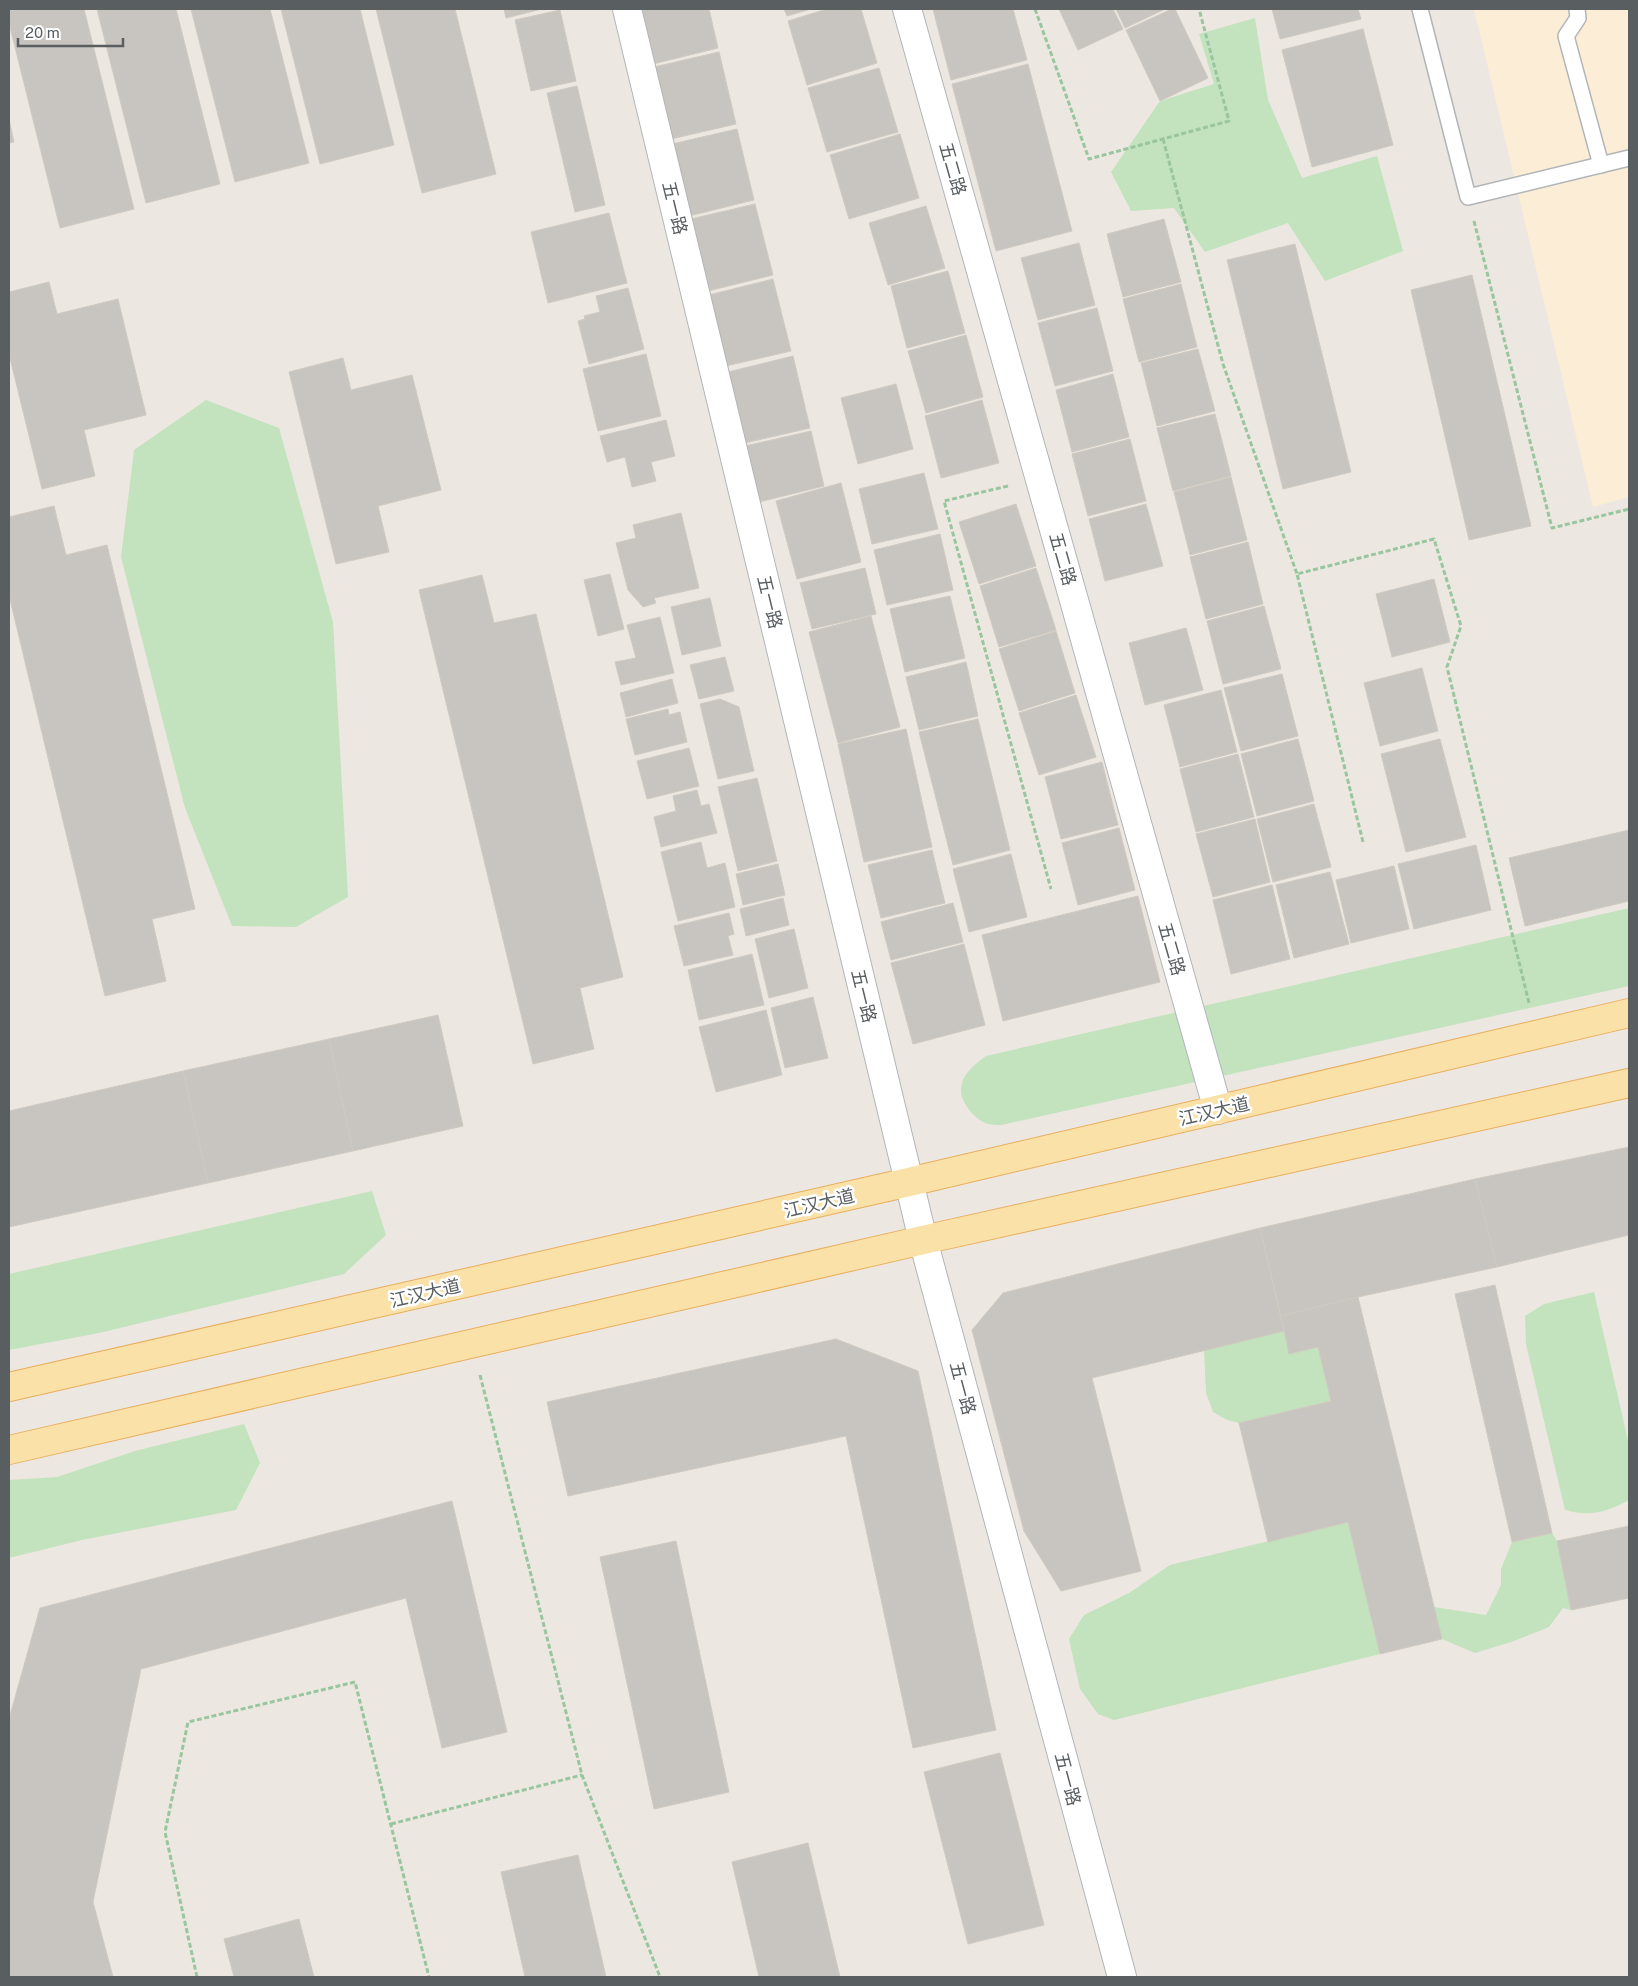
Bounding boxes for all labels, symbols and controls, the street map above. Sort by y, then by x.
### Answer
scale bar [18,15,122,47]
text: 20 m [25,24,60,41]
street label: 五二路 [935,140,971,198]
street label: 五一路 [658,179,692,237]
street label: 五二路 [1045,530,1081,588]
street label: 五一路 [753,573,787,631]
street label: 五二路 [1154,920,1190,978]
street label: 五一路 [847,967,881,1025]
street label: 江汉大道 [1177,1093,1251,1129]
street label: 江汉大道 [782,1185,856,1221]
street label: 江汉大道 [388,1275,462,1311]
street label: 五一路 [946,1359,980,1417]
street label: 五一路 [1051,1750,1085,1808]

